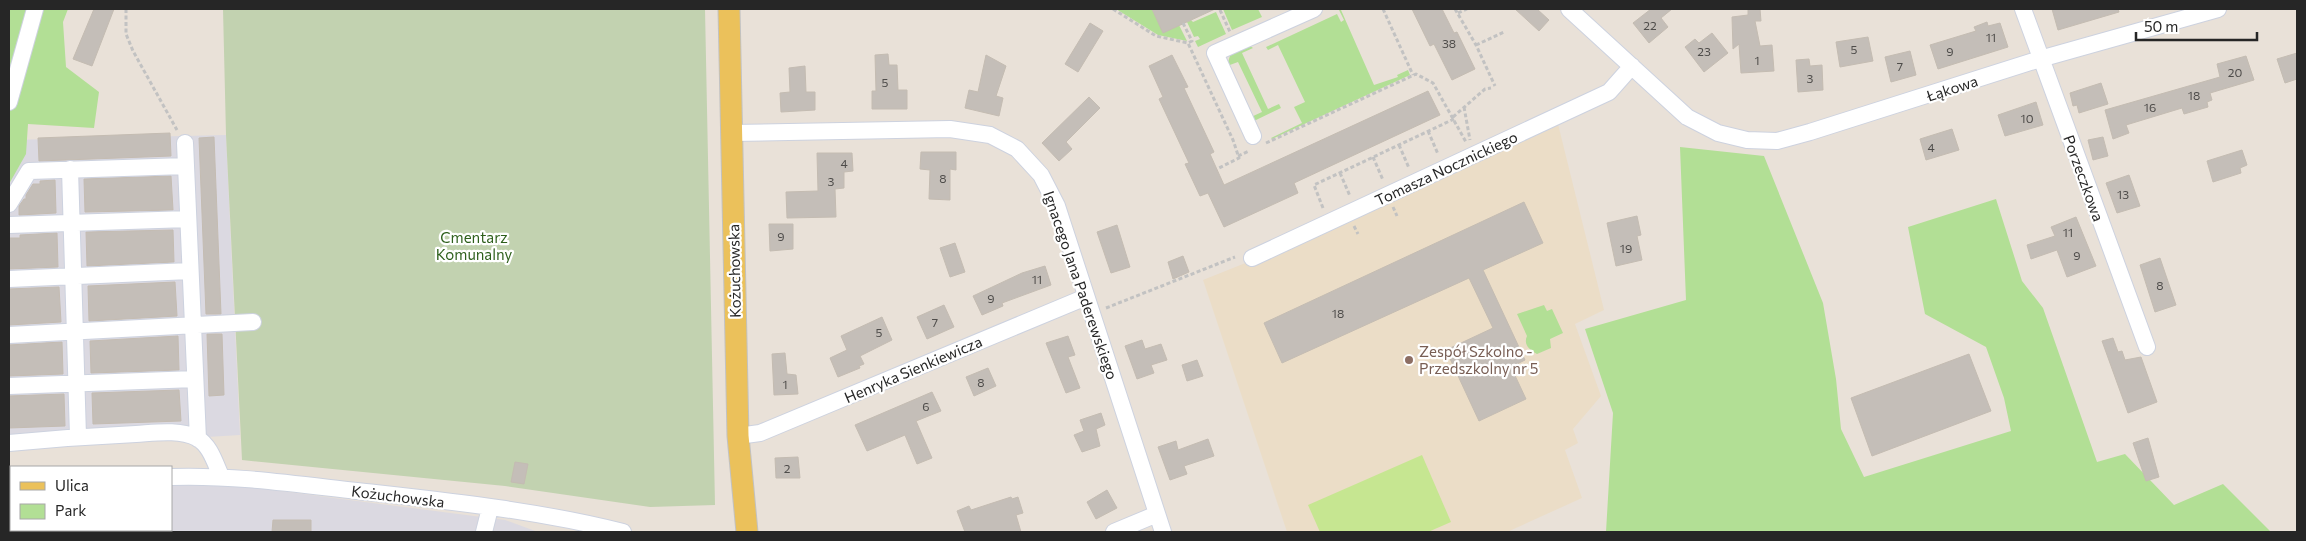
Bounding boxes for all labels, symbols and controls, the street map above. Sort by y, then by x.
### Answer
scale bar [2136,10,2257,42]
text: 50 m [2144,17,2178,35]
house number: 22 [1643,18,1657,32]
house number: 11 [1986,30,1996,44]
house number: 38 [1442,36,1456,50]
house number: 5 [1851,42,1858,56]
house number: 23 [1697,44,1711,58]
house number: 9 [1946,44,1954,58]
house number: 1 [1754,53,1760,67]
house number: 7 [1897,59,1903,73]
house number: 20 [2228,65,2242,79]
house number: 3 [1807,71,1814,85]
street label: Łąkowa [1923,71,1980,105]
house number: 5 [882,75,889,89]
house number: 18 [2188,88,2200,102]
house number: 16 [2144,100,2156,114]
house number: 10 [2021,111,2034,125]
street label: Tomasza Nocznickiego [1372,127,1520,209]
street label: Porzeczkowa [2060,132,2108,224]
house number: 4 [1927,140,1935,154]
house number: 4 [840,156,848,170]
house number: 8 [939,171,947,185]
house number: 3 [828,174,835,188]
house number: 13 [2117,187,2129,201]
street label: Ignacego Jana Paderewskiego [1040,188,1122,382]
street label: Kożuchowska [724,224,744,318]
house number: 11 [2063,225,2073,239]
park label: Cmentarz Komunalny [436,228,512,263]
house number: 9 [777,229,785,243]
house number: 19 [1620,241,1632,255]
house number: 9 [2073,248,2081,262]
house number: 11 [1032,272,1042,286]
house number: 8 [2156,278,2164,292]
house number: 9 [987,291,995,305]
house number: 18 [1332,306,1344,320]
house number: 7 [932,315,938,329]
house number: 5 [876,325,883,339]
street label: Henryka Sienkiewicza [841,332,985,406]
place label: Zespół Szkolno - Przedszkolny nr 5 [1419,342,1538,377]
marker: Zespół Szkolno - Przedszkolny nr 5 [1403,354,1415,366]
house number: 8 [977,375,985,389]
house number: 1 [782,377,788,391]
house number: 6 [922,399,930,413]
house number: 2 [784,461,791,475]
legend [10,466,172,531]
text: Ulica [55,476,89,494]
street label: Kożuchowska [350,481,446,511]
text: Park [55,501,86,519]

